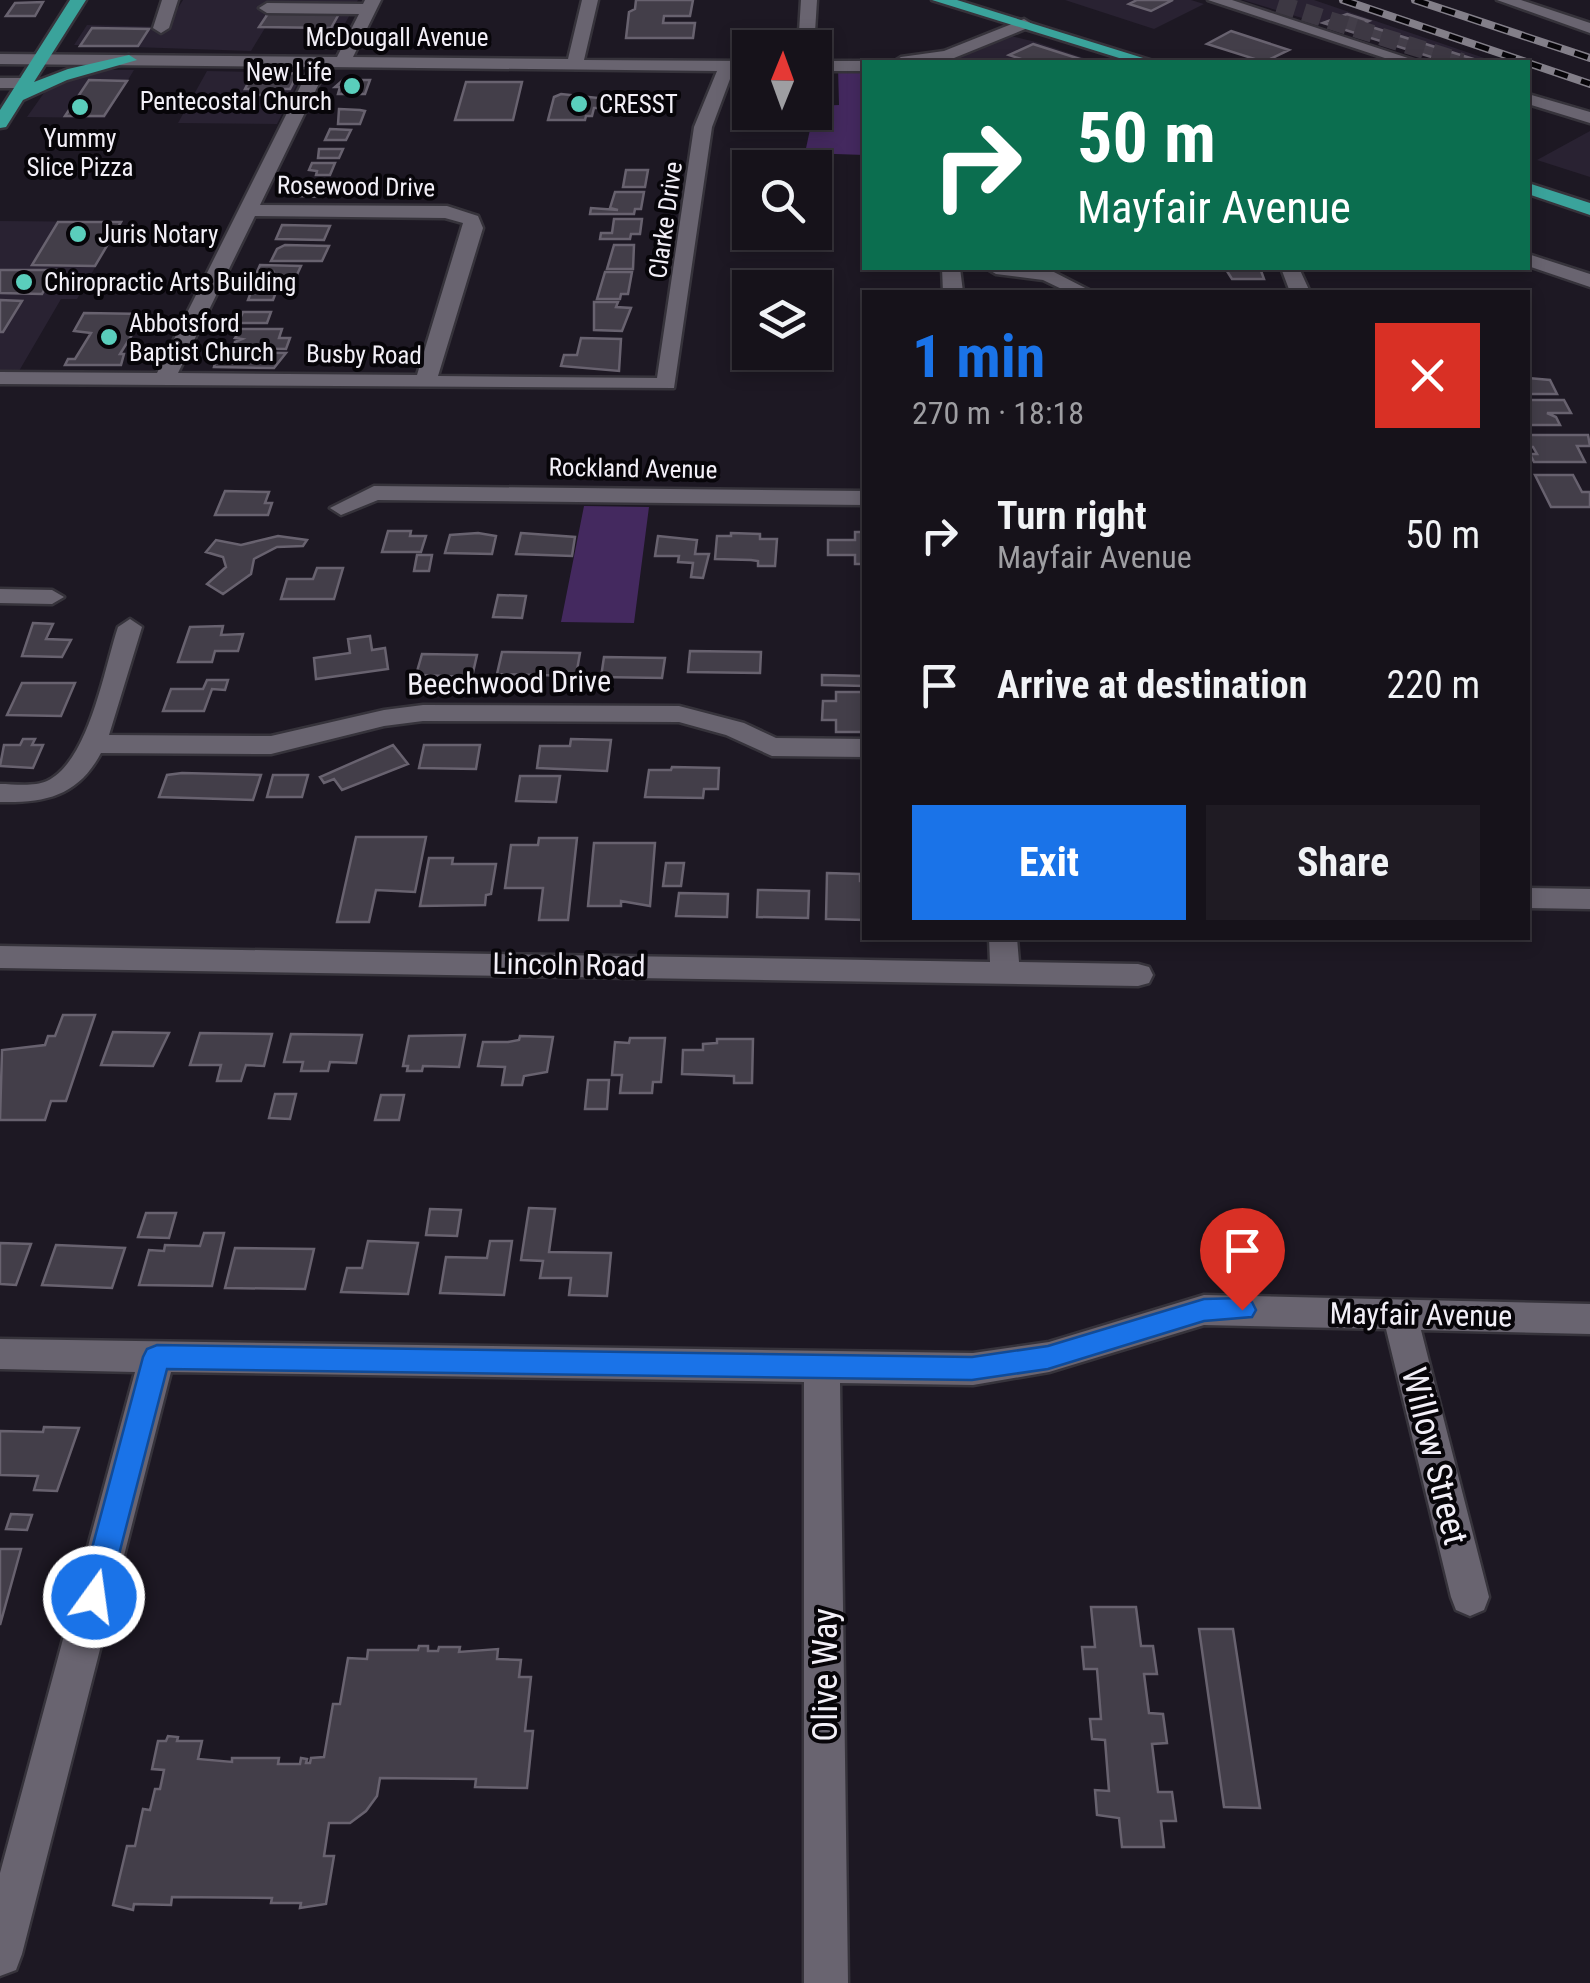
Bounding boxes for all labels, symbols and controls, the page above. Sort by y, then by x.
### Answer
street label: McDougall Avenue [306,23,488,52]
north arrow [732,30,832,130]
map controls [732,30,832,370]
place label: New Life Pentecostal Church [140,58,332,116]
marker: New Life Pentecostal Church [341,75,363,97]
place label: CRESST [599,90,678,119]
marker: CRESST [568,93,590,115]
marker: Yummy Slice Pizza [69,96,91,118]
text: 50 m [1077,97,1216,179]
icon: right [912,100,1042,230]
place label: Yummy Slice Pizza [27,124,133,182]
button: search [732,150,832,250]
street label: Clarke Drive [643,160,688,280]
street label: Rosewood Drive [277,171,435,202]
text: Mayfair Avenue [1077,181,1351,234]
place label: Juris Notary [98,220,218,249]
marker: Juris Notary [67,223,89,245]
place label: Chiropractic Arts Building [44,268,296,297]
button: layers [732,270,832,370]
marker: Chiropractic Arts Building [13,271,35,293]
place label: Abbotsford Baptist Church [129,309,274,367]
text: 1 min [912,321,1045,392]
button: close [1375,323,1480,428]
marker: Abbotsford Baptist Church [98,326,120,348]
street label: Busby Road [306,339,422,370]
text: 270 m · 18:18 [912,394,1084,432]
street label: Rockland Avenue [548,453,718,484]
text: Turn right [997,494,1147,538]
icon: right [912,508,967,563]
text: 50 m [1405,513,1480,557]
text: Mayfair Avenue [997,538,1192,576]
icon: arrive [912,658,967,713]
street label: Beechwood Drive [407,663,611,702]
text: Arrive at destination [997,663,1307,707]
text: 220 m [1386,663,1480,707]
button: Exit [912,805,1186,920]
button: Share [1206,805,1480,920]
street label: Lincoln Road [492,946,646,983]
pin [1200,1208,1285,1311]
icon: arrive [1215,1223,1270,1278]
street label: Mayfair Avenue [1329,1295,1513,1334]
street label: Willow Street [1393,1363,1476,1549]
position arrow [42,1545,146,1649]
street label: Olive Way [805,1608,846,1742]

